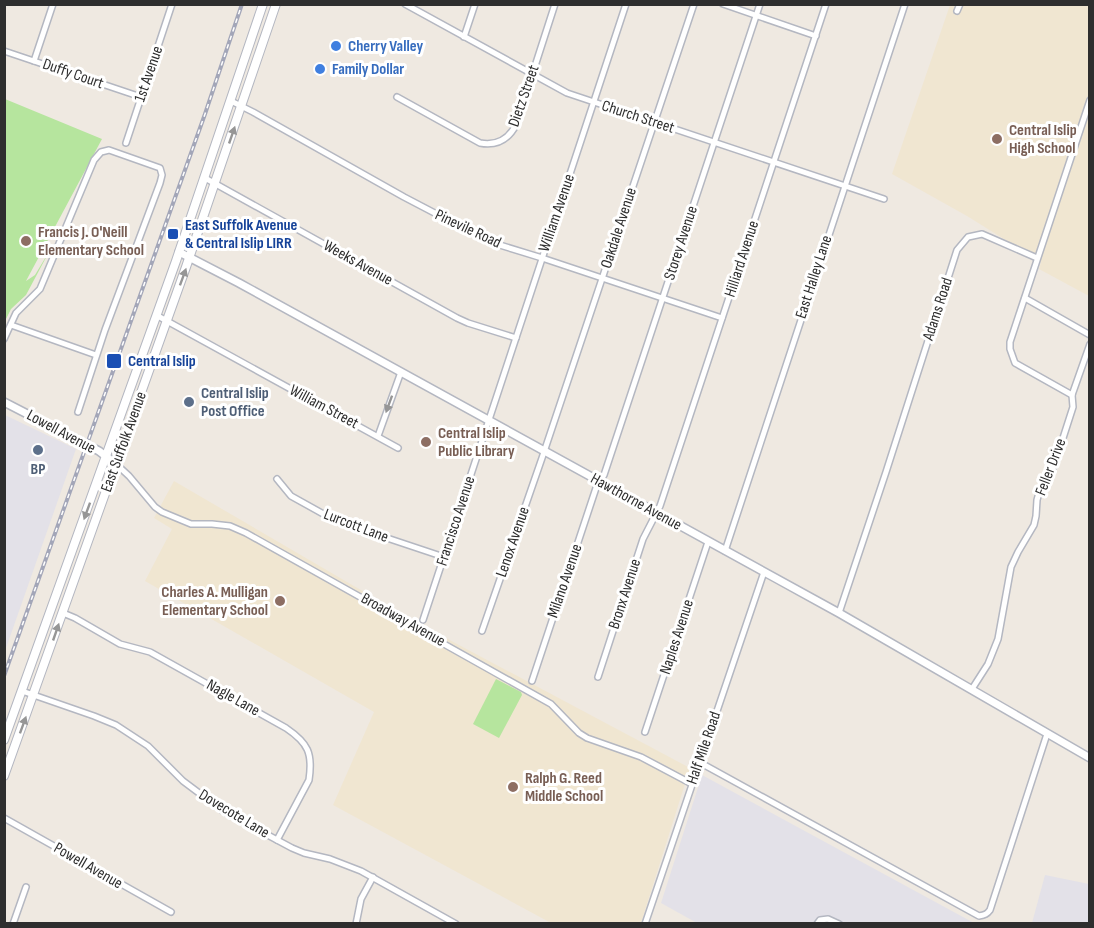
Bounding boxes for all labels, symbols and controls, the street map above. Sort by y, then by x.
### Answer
place label: Cherry Valley [348,37,423,56]
marker: Cherry Valley [329,39,343,53]
street label: 1st Avenue [131,44,167,104]
street label: Duffy Court [40,55,106,93]
place label: Family Dollar [332,60,404,79]
marker: Family Dollar [313,62,327,76]
street label: Dietz Street [505,62,543,129]
street label: Church Street [599,96,677,138]
place label: Central Islip High School [1009,121,1077,158]
one-way arrow [228,126,237,144]
marker: Central Islip High School [990,132,1004,146]
street label: William Avenue [535,172,579,254]
street label: Oakdale Avenue [597,185,641,271]
street label: Storey Avenue [660,204,702,282]
street label: Pinevile Road [432,205,504,253]
place label: East Suffolk Avenue & Central Islip LIRR [185,216,298,253]
street label: Hilliard Avenue [721,218,763,300]
place label: Francis J. O'Neill Elementary School [38,223,144,260]
marker: East Suffolk Avenue & Central Islip LIRR [166,227,180,241]
street label: East Halley Lane [792,233,836,321]
marker: Francis J. O'Neill Elementary School [19,234,33,248]
street label: Weeks Avenue [320,236,396,290]
one-way arrow [179,268,189,286]
street label: Adams Road [919,275,957,344]
marker: Central Islip [105,352,123,370]
place label: Central Islip [128,352,196,371]
street label: William Street [286,381,362,433]
place label: Central Islip Post Office [201,384,269,421]
street label: East Suffolk Avenue [97,389,151,495]
marker: Central Islip Post Office [182,395,196,409]
one-way arrow [384,395,394,413]
street label: Lowell Avenue [23,406,99,458]
place label: Central Islip Public Library [438,424,515,461]
marker: Central Islip Public Library [419,435,433,449]
street label: Feller Drive [1031,436,1071,498]
marker: BP [31,443,45,457]
place label: BP [31,460,45,479]
street label: Hawthorne Avenue [587,469,685,535]
street label: Francisco Avenue [433,474,479,568]
one-way arrow [81,502,91,520]
street label: Lenox Avenue [492,504,534,580]
street label: Lurcott Lane [321,505,391,547]
street label: Milano Avenue [544,542,586,620]
street label: Bronx Avenue [605,557,645,631]
place label: Charles A. Mulligan Elementary School [161,583,268,620]
street label: Broadway Avenue [357,589,449,651]
marker: Charles A. Mulligan Elementary School [273,594,287,608]
street label: Naples Avenue [656,597,698,677]
one-way arrow [51,623,61,641]
street label: Nagle Lane [203,676,263,720]
street label: Half Mile Road [683,709,725,787]
one-way arrow [18,716,28,734]
place label: Ralph G. Reed Middle School [525,769,603,806]
marker: Ralph G. Reed Middle School [506,780,520,794]
street label: Dovecote Lane [195,786,273,842]
street label: Powell Avenue [50,839,126,893]

